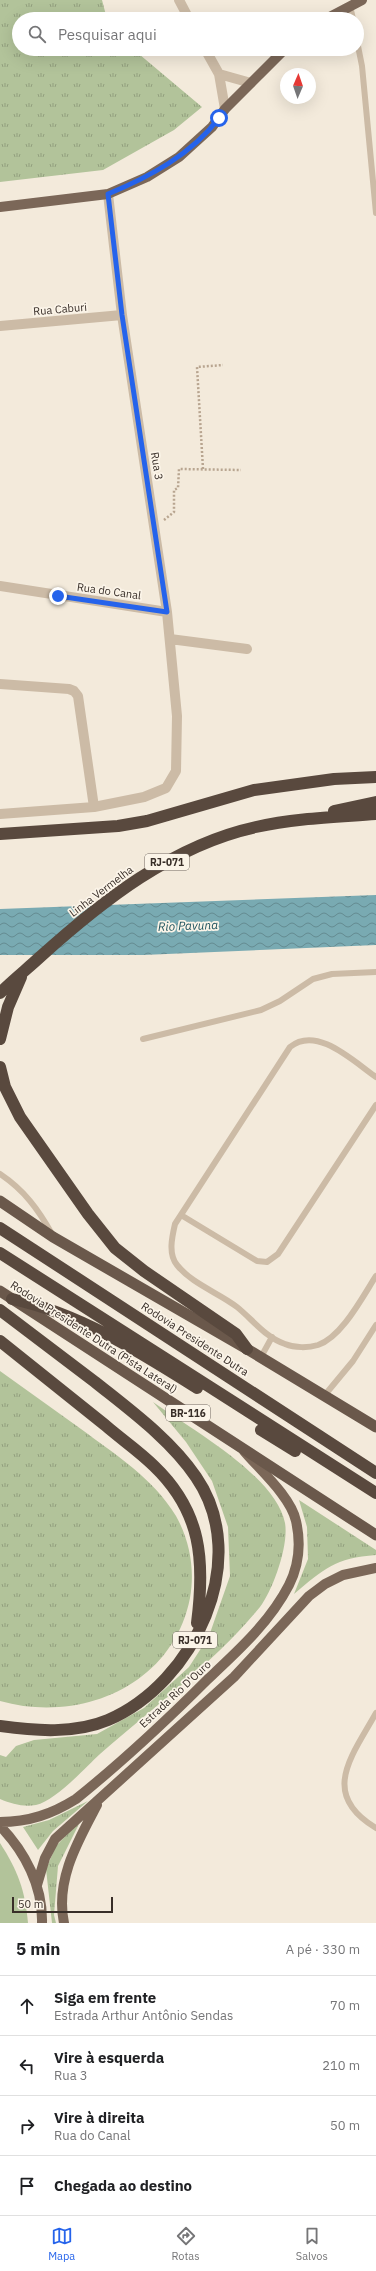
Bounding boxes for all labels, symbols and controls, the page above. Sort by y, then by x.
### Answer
search box [12,12,364,56]
icon: search [26,23,48,45]
text: Pesquisar aqui [58,25,157,44]
north arrow [280,68,316,104]
route start [210,109,228,127]
street label: Rua Caburi [33,300,87,318]
street label: Rua 3 [148,451,166,481]
street label: Rua do Canal [76,580,142,602]
route end [49,587,67,605]
road number: RJ-071 [145,854,189,870]
street label: Linha Vermelha [66,862,136,920]
water label: Rio Pavuna [158,917,218,934]
street label: Rodovia Presidente Dutra (Pista Lateral) [8,1278,180,1396]
street label: Rodovia Presidente Dutra [139,1299,251,1379]
road number: BR-116 [166,1405,210,1421]
road number: RJ-071 [173,1632,217,1648]
street label: Estrada Rio D'Ouro [136,1657,214,1731]
scale bar [12,1895,113,1914]
text: 50 m [18,1897,43,1911]
text: 5 min [16,1938,60,1960]
text: A pé · 330 m [286,1941,360,1958]
text: Siga em frente [54,1988,156,2007]
icon: ahead [16,1995,38,2017]
text: 70 m [330,1997,360,2014]
text: Estrada Arthur Antônio Sendas [54,2007,233,2024]
text: Vire à esquerda [54,2048,164,2067]
icon: left [16,2055,38,2077]
text: 210 m [322,2057,360,2074]
text: Rua 3 [54,2067,88,2084]
text: Vire à direita [54,2108,144,2127]
icon: right [16,2115,38,2137]
text: 50 m [330,2117,360,2134]
text: Rua do Canal [54,2127,130,2144]
icon: arrive [16,2175,38,2197]
text: Chegada ao destino [54,2176,192,2195]
tab: Mapa [48,2225,75,2263]
tab: Rotas [171,2225,200,2263]
tab: Salvos [296,2225,328,2263]

